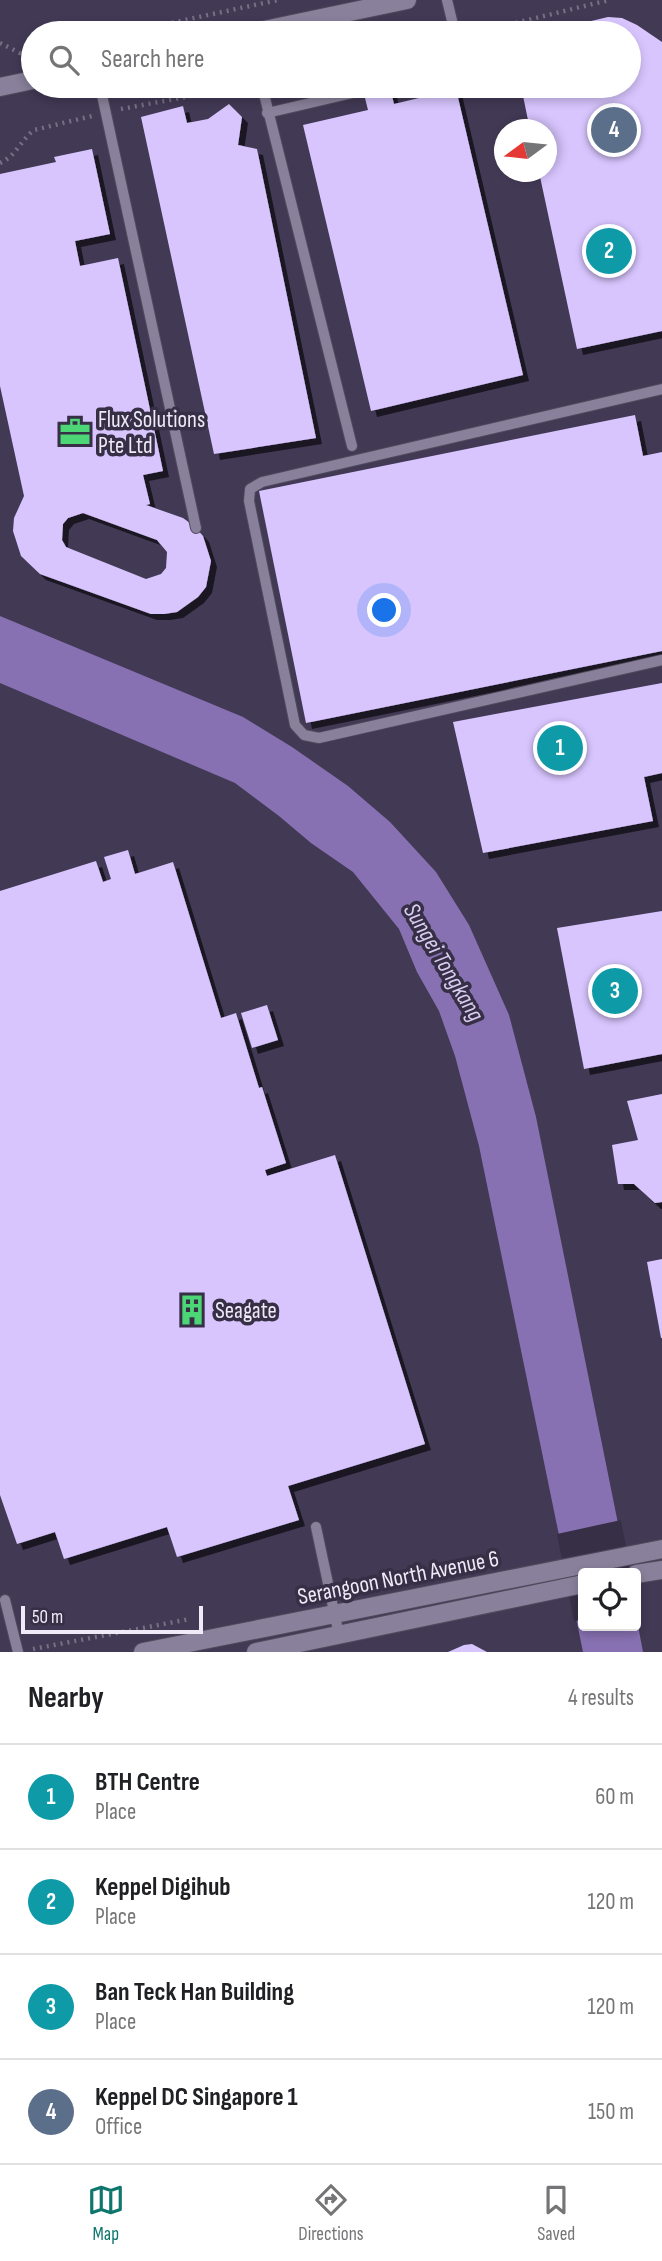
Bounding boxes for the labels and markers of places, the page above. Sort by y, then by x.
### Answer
pin: 4 [591,104,637,156]
pin: 2 [586,225,632,277]
place label: Flux Solutions Pte Ltd [98,406,205,460]
office icon: Flux Solutions Pte Ltd [58,415,92,449]
pin: 1 [537,722,583,774]
pin: 3 [592,965,638,1017]
building icon: Seagate [175,1293,209,1327]
place label: Seagate [215,1297,277,1325]

